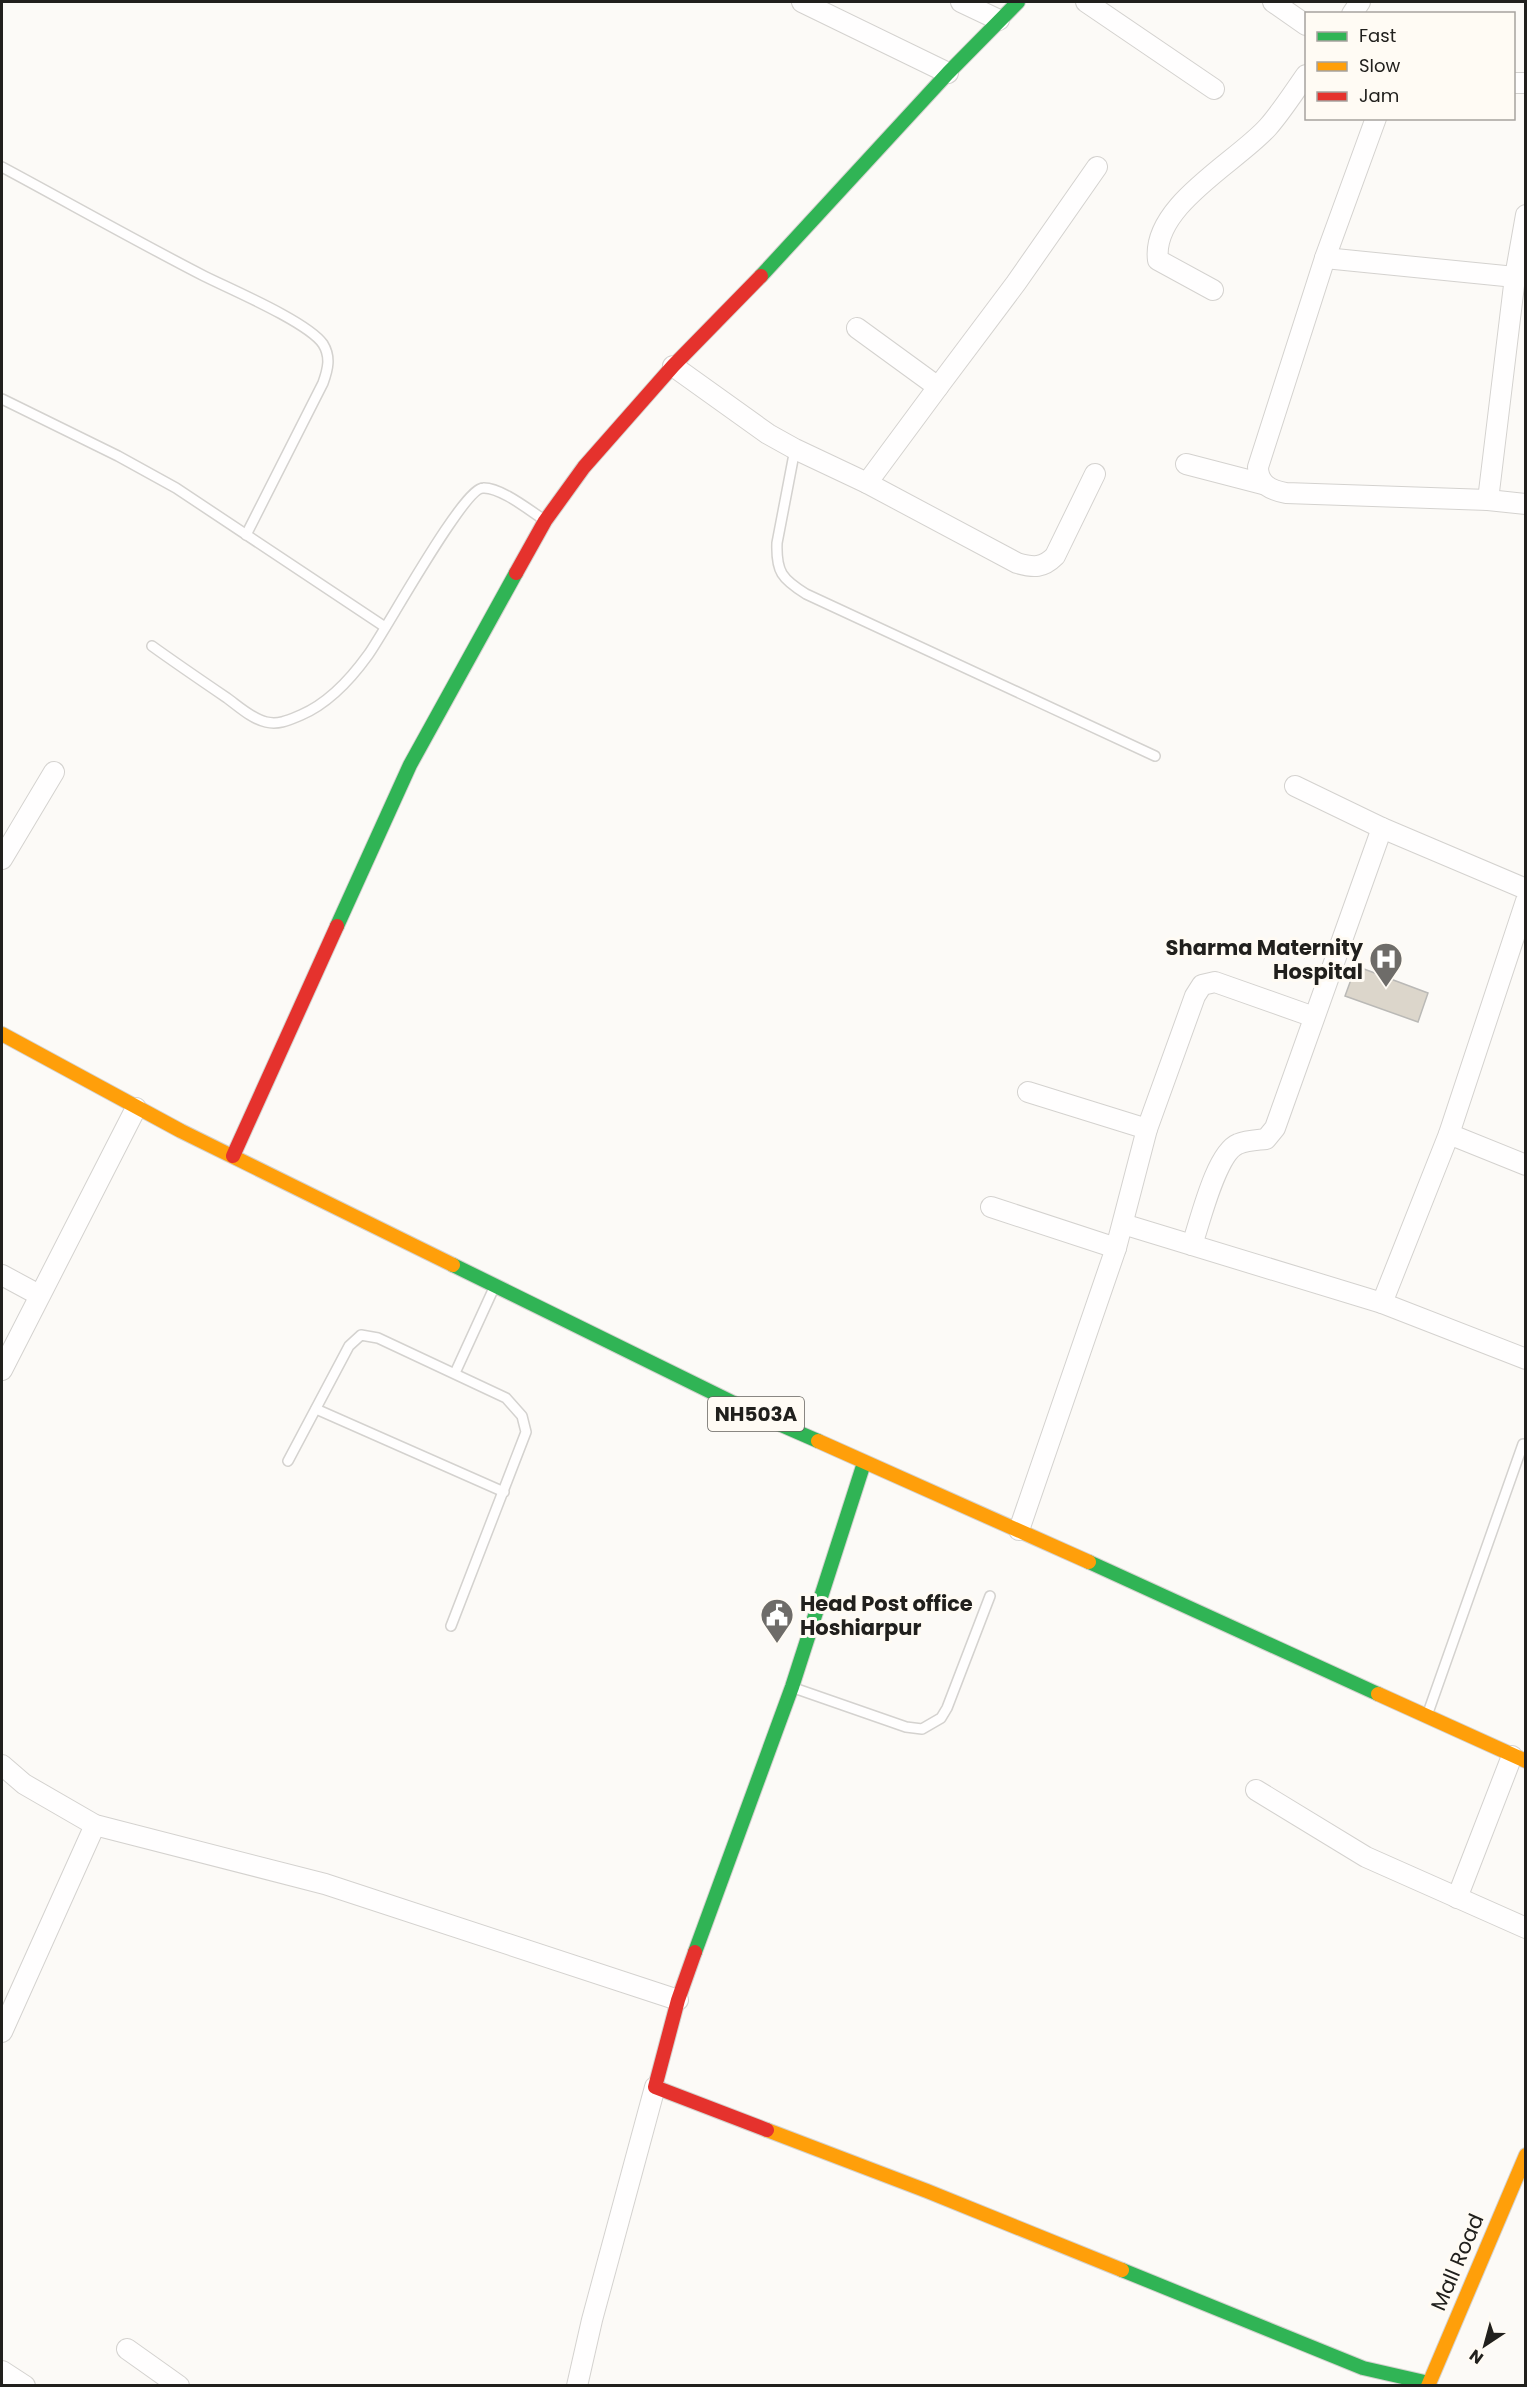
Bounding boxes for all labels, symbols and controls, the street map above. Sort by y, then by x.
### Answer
legend [1305,12,1515,120]
text: Fast [1359,23,1396,48]
text: Slow [1359,53,1401,78]
text: Jam [1359,83,1399,108]
place label: Sharma Maternity Hospital [1166,933,1364,986]
hospital icon: Sharma Maternity Hospital [1368,941,1404,988]
road number: NH503A [708,1397,804,1431]
place label: Head Post office Hoshiarpur [800,1589,973,1642]
public building icon: Head Post office Hoshiarpur [759,1597,795,1644]
street label: Mall Road [1424,2209,1490,2315]
north arrow [1455,2315,1515,2375]
text: N [1465,2344,1488,2370]

